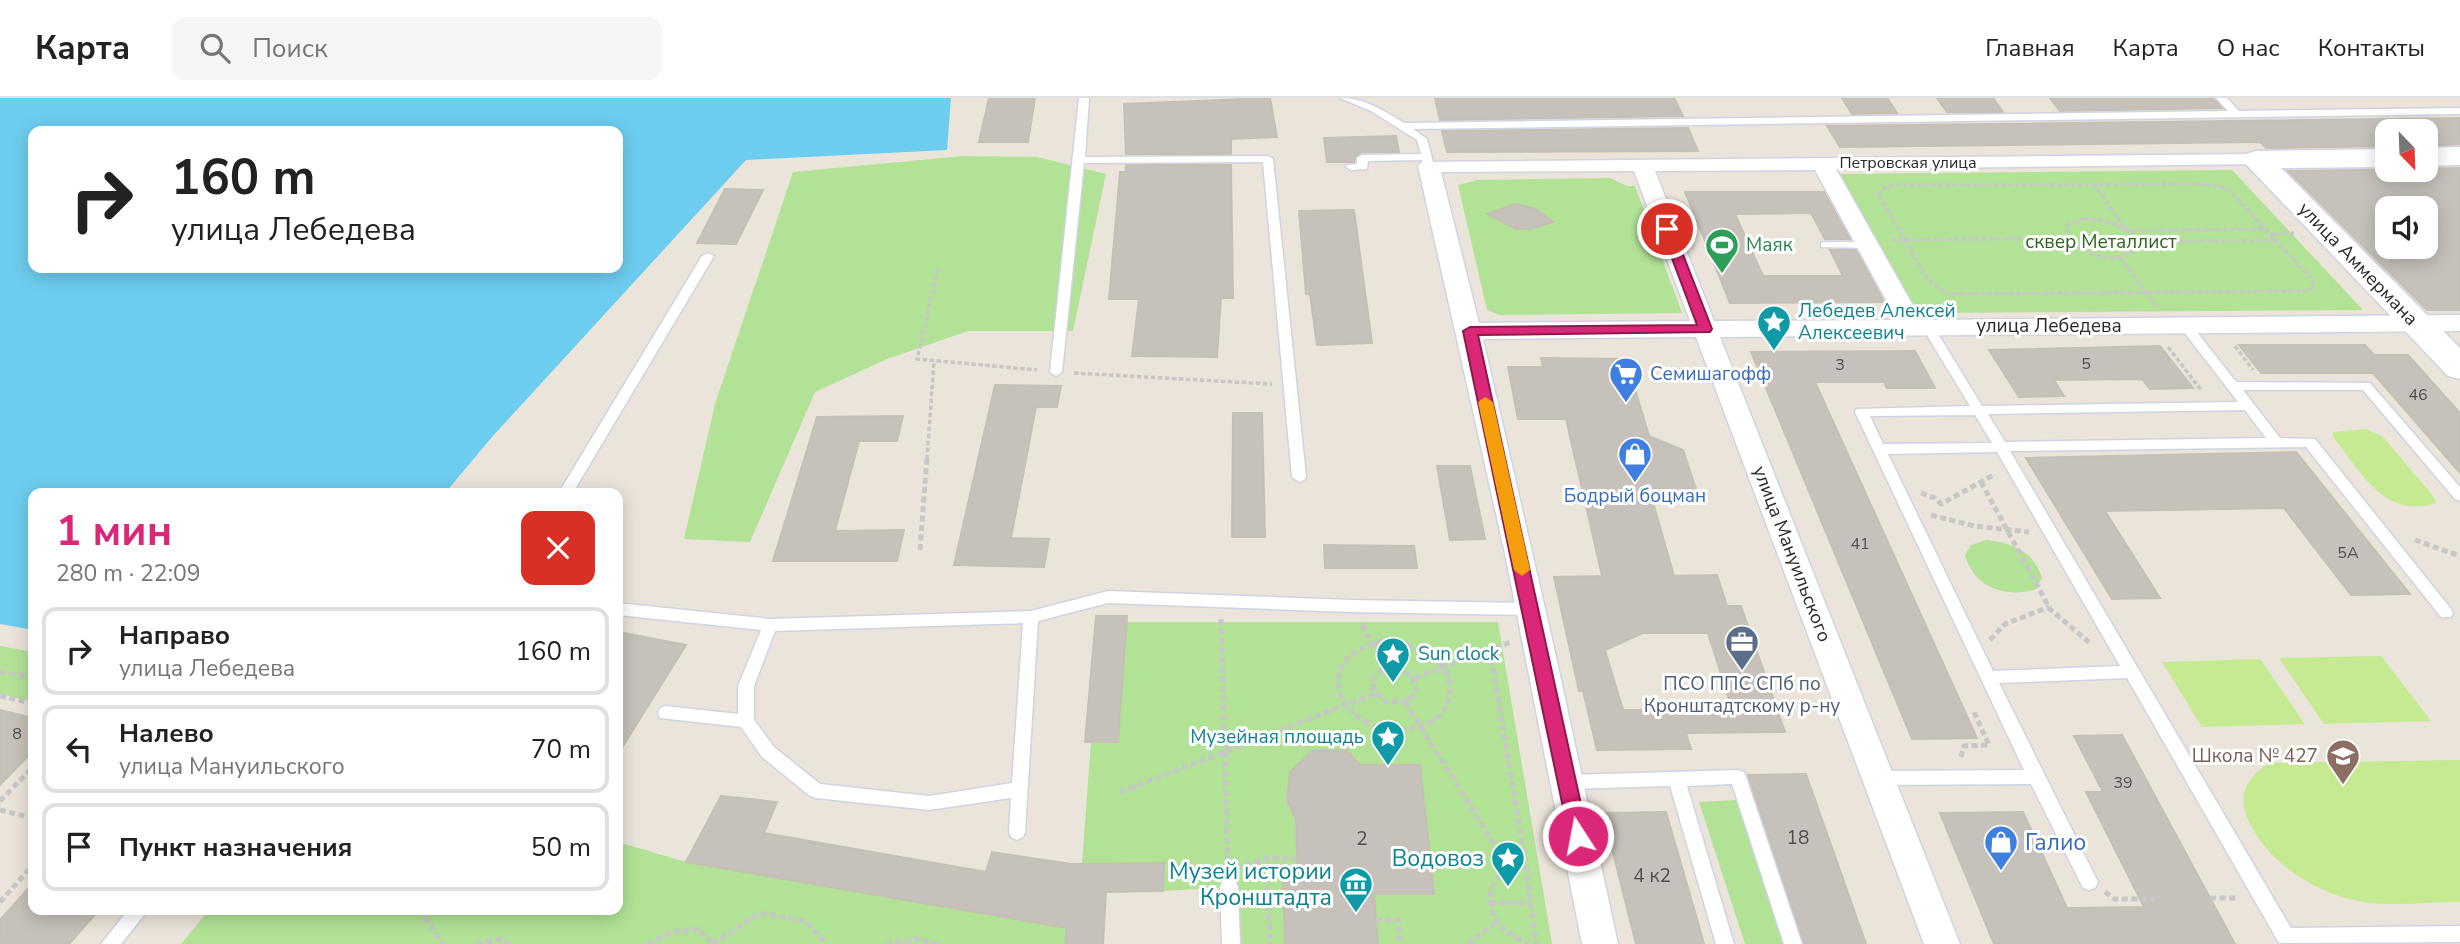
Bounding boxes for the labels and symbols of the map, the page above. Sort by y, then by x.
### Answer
north arrow [2375,119,2438,182]
street label: Петровская улица [1839,152,1977,174]
street label: улица Аммермана [2292,197,2424,331]
pin [1637,199,1697,259]
sports icon: Маяк [1703,226,1741,275]
park label: сквер Металлист [2025,229,2177,255]
place label: Маяк [1746,232,1793,258]
place label: Лебедев Алексей Алексеевич [1798,298,1956,346]
place icon: Лебедев Алексей Алексеевич [1755,303,1793,352]
street label: улица Лебедева [1976,313,2122,339]
house number: 5 [2081,353,2091,375]
house number: 3 [1835,354,1845,376]
supermarket icon: Семишагофф [1607,355,1645,404]
place label: Семишагофф [1650,361,1771,387]
house number: 46 [2408,384,2428,406]
shop icon: Бодрый боцман [1616,435,1654,484]
street label: улица Мануильского [1746,462,1838,646]
place label: Бодрый боцман [1564,483,1706,509]
house number: 41 [1850,533,1870,555]
house number: 5А [2337,542,2359,564]
office icon: ПСО ППС СПб по Кронштадтскому р-ну [1723,623,1761,672]
place icon: Sun clock [1374,635,1412,684]
place label: Sun clock [1418,641,1500,667]
place label: ПСО ППС СПб по Кронштадтскому р-ну [1644,671,1840,719]
place icon: Музейная площадь [1369,718,1407,767]
house number: 8 [12,723,22,745]
place label: Музейная площадь [1190,724,1364,750]
school or university icon: Школа № 427 [2324,737,2362,786]
place label: Школа № 427 [2192,743,2318,769]
house number: 39 [2113,772,2133,794]
position arrow [1541,799,1615,873]
shop icon: Галио [1982,823,2020,872]
house number: 18 [1787,825,1809,851]
house number: 2 [1356,826,1368,852]
place label: Галио [2025,827,2086,858]
place icon: Водовоз [1489,839,1527,888]
place label: Водовоз [1392,843,1484,874]
place label: Музей истории Кронштадта [1169,856,1332,913]
house number: 4 к2 [1633,863,1671,889]
museum icon: Музей истории Кронштадта [1337,865,1375,914]

